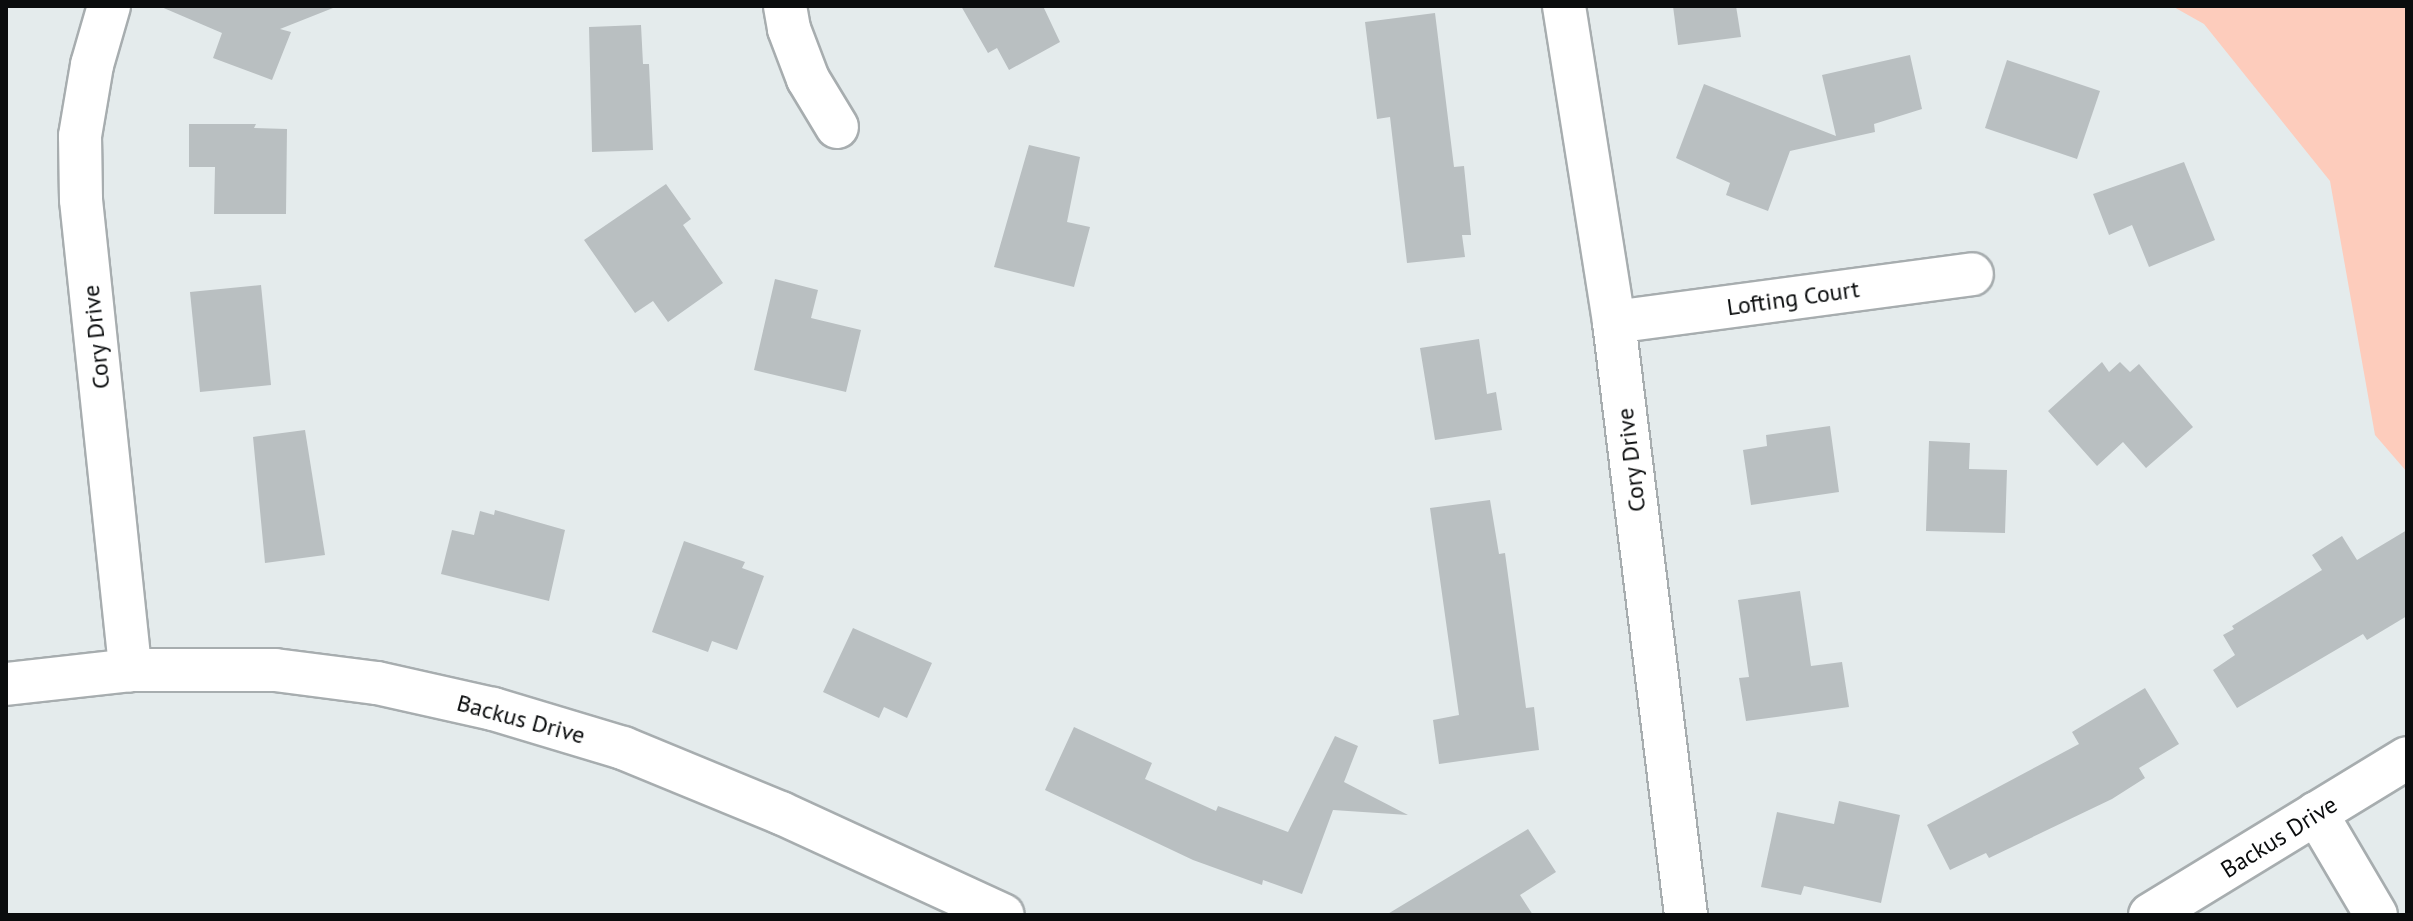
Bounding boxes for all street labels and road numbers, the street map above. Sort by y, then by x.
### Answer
street label: Lofting Court [1725,274,1861,322]
street label: Cory Drive [76,283,116,391]
street label: Cory Drive [1610,406,1652,514]
street label: Backus Drive [454,688,588,750]
street label: Backus Drive [2216,790,2342,884]

